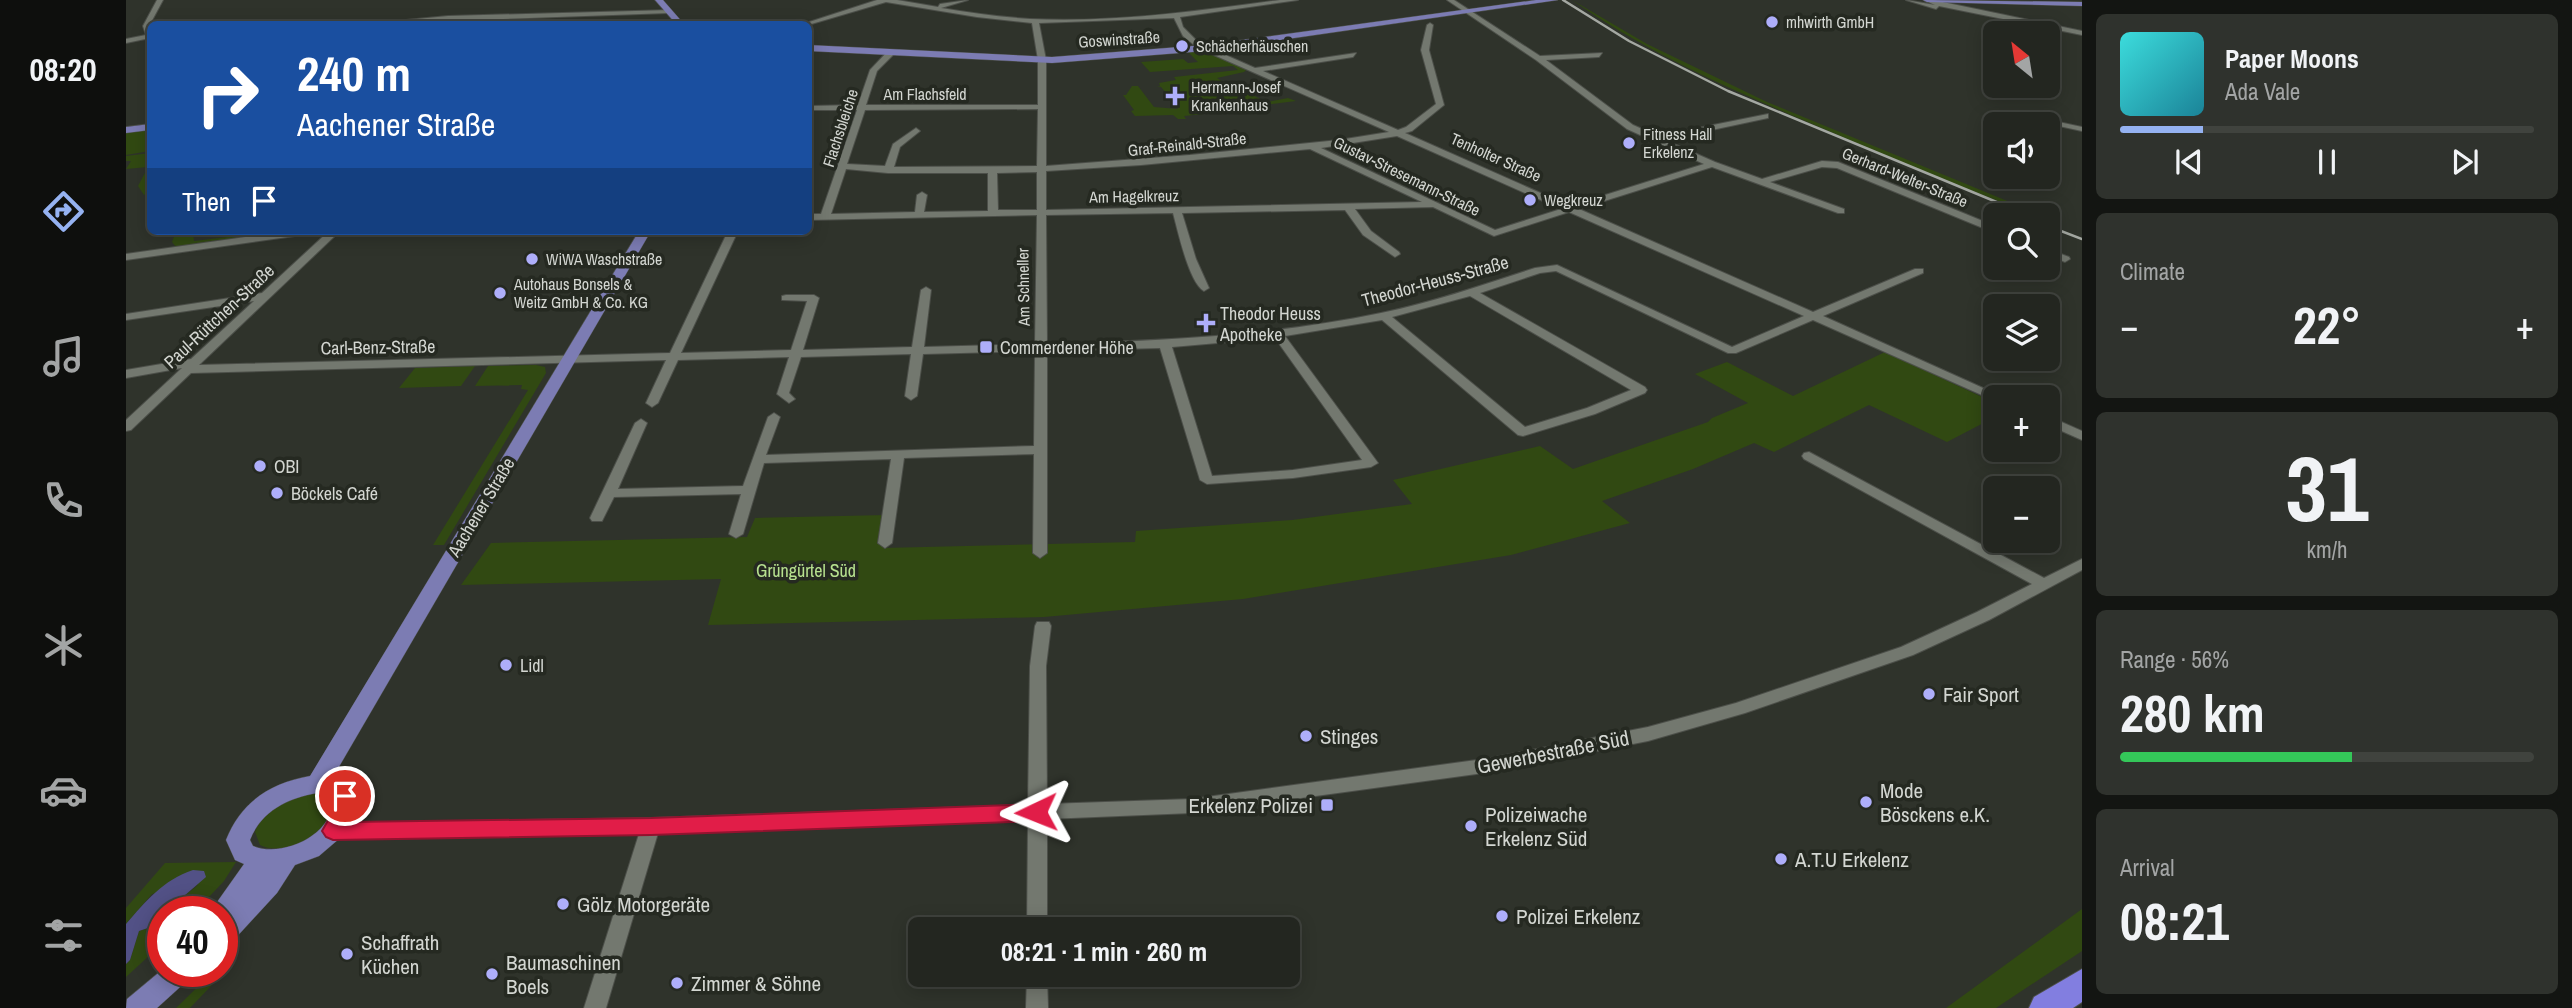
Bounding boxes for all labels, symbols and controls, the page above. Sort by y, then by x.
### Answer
place label: mhwirth GmbH [1786,11,1874,33]
marker: mhwirth GmbH [1764,14,1780,30]
north arrow [1983,21,2060,98]
map controls [1983,21,2060,553]
street label: Goswinstraße [1077,25,1161,53]
place label: Schächerhäuschen [1196,35,1308,57]
marker: Schächerhäuschen [1174,38,1190,54]
text: 240 m [297,40,411,106]
text: Paper Moons [2225,41,2359,76]
text: 08:20 [29,48,97,91]
icon: right [182,49,273,140]
place label: Hermann-Josef Krankenhaus [1191,76,1281,116]
text: Ada Vale [2225,76,2300,107]
street label: Am Flachsfeld [882,83,967,105]
street label: Flachsbleiche [817,86,863,170]
marker: Hermann-Josef Krankenhaus [1165,86,1185,106]
text: Aachener Straße [297,103,495,146]
button: sound [1983,112,2060,189]
place label: Fitness Hall Erkelenz [1643,123,1712,163]
street label: Graf-Reinald-Straße [1127,127,1247,161]
street label: Tenholter Straße [1447,127,1545,187]
street label: Gustav-Stresemann-Straße [1330,131,1484,221]
marker: Fitness Hall Erkelenz [1621,135,1637,151]
street label: Gerhard-Welter-Straße [1839,142,1971,212]
icon: previous [2170,143,2208,181]
icon: pause [2308,143,2346,181]
icon: next [2446,143,2484,181]
icon: arrive [245,182,283,220]
text: Then [182,184,231,219]
street label: Am Hagelkreuz [1088,184,1179,208]
icon: directions [39,187,88,236]
place label: Wegkreuz [1544,189,1603,211]
marker: Wegkreuz [1522,192,1538,208]
button: search [1983,203,2060,280]
street label: Am Schneller [1011,247,1035,327]
place label: WiWA Waschstraße [546,248,662,270]
street label: Theodor-Heuss-Straße [1359,249,1511,313]
marker: WiWA Waschstraße [524,251,540,267]
text: Climate [2120,256,2185,287]
street label: Paul-Rüttchen-Straße [158,258,280,374]
place label: Autohaus Bonsels & Weitz GmbH & Co. KG [513,273,648,313]
marker: Autohaus Bonsels & Weitz GmbH & Co. KG [492,285,508,301]
text: 22° [2293,290,2361,360]
button: layers [1983,294,2060,371]
text: − [2120,300,2138,351]
text: + [2516,300,2534,351]
place label: Theodor Heuss Apotheke [1219,301,1321,347]
marker: Theodor Heuss Apotheke [1198,315,1214,331]
icon: music [39,332,88,381]
street label: Carl-Benz-Straße [320,333,436,361]
place label: Commerdener Höhe [1000,335,1134,360]
marker: Commerdener Höhe [978,339,994,355]
button: + [1983,385,2060,462]
text: 31 [2286,427,2369,549]
street label: Aachener Straße [441,453,520,562]
place label: OBI [274,454,299,479]
marker: OBI [252,458,268,474]
icon: phone [39,476,88,525]
button: − [1983,476,2060,553]
place label: Böckels Café [291,481,378,506]
marker: Böckels Café [269,485,285,501]
text: km/h [2307,534,2347,565]
park label: Grüngürtel Süd [756,558,856,583]
icon: climate [39,621,88,670]
text: Range · 56% [2120,644,2229,675]
place label: Lidl [520,653,544,678]
marker: Lidl [498,657,514,673]
text: 280 km [2120,678,2265,748]
place label: Fair Sport [1943,680,2019,709]
marker: Fair Sport [1921,686,1937,702]
place label: Stinges [1320,722,1378,751]
street label: Gewerbestraße Süd [1475,723,1631,781]
marker: Stinges [1298,728,1314,744]
icon: car [39,766,88,815]
pin [315,766,375,826]
position arrow [999,775,1073,849]
place label: Mode Bösckens e.K. [1880,776,1990,829]
icon: arrive [326,777,364,815]
place label: Erkelenz Polizei [1189,791,1313,820]
marker: Mode Bösckens e.K. [1858,794,1874,810]
marker: Erkelenz Polizei [1319,797,1335,813]
place label: Polizeiwache Erkelenz Süd [1485,800,1587,853]
marker: Polizeiwache Erkelenz Süd [1463,818,1479,834]
place label: A.T.U Erkelenz [1794,845,1909,874]
marker: A.T.U Erkelenz [1773,851,1789,867]
text: Arrival [2120,852,2175,883]
text: 08:21 [2120,886,2229,956]
place label: Gölz Motorgeräte [577,890,710,919]
speed limit sign: 40 [147,896,238,987]
marker: Gölz Motorgeräte [555,896,571,912]
place label: Polizei Erkelenz [1516,902,1641,931]
marker: Polizei Erkelenz [1494,908,1510,924]
icon: filters [39,911,88,960]
place label: Schaffrath Küchen [361,928,439,981]
text: 08:21 · 1 min · 260 m [1001,934,1207,969]
marker: Schaffrath Küchen [339,946,355,962]
place label: Baumaschinen Boels [506,948,621,1001]
marker: Baumaschinen Boels [484,966,500,982]
place label: Zimmer & Söhne [691,969,821,998]
marker: Zimmer & Söhne [669,975,685,991]

